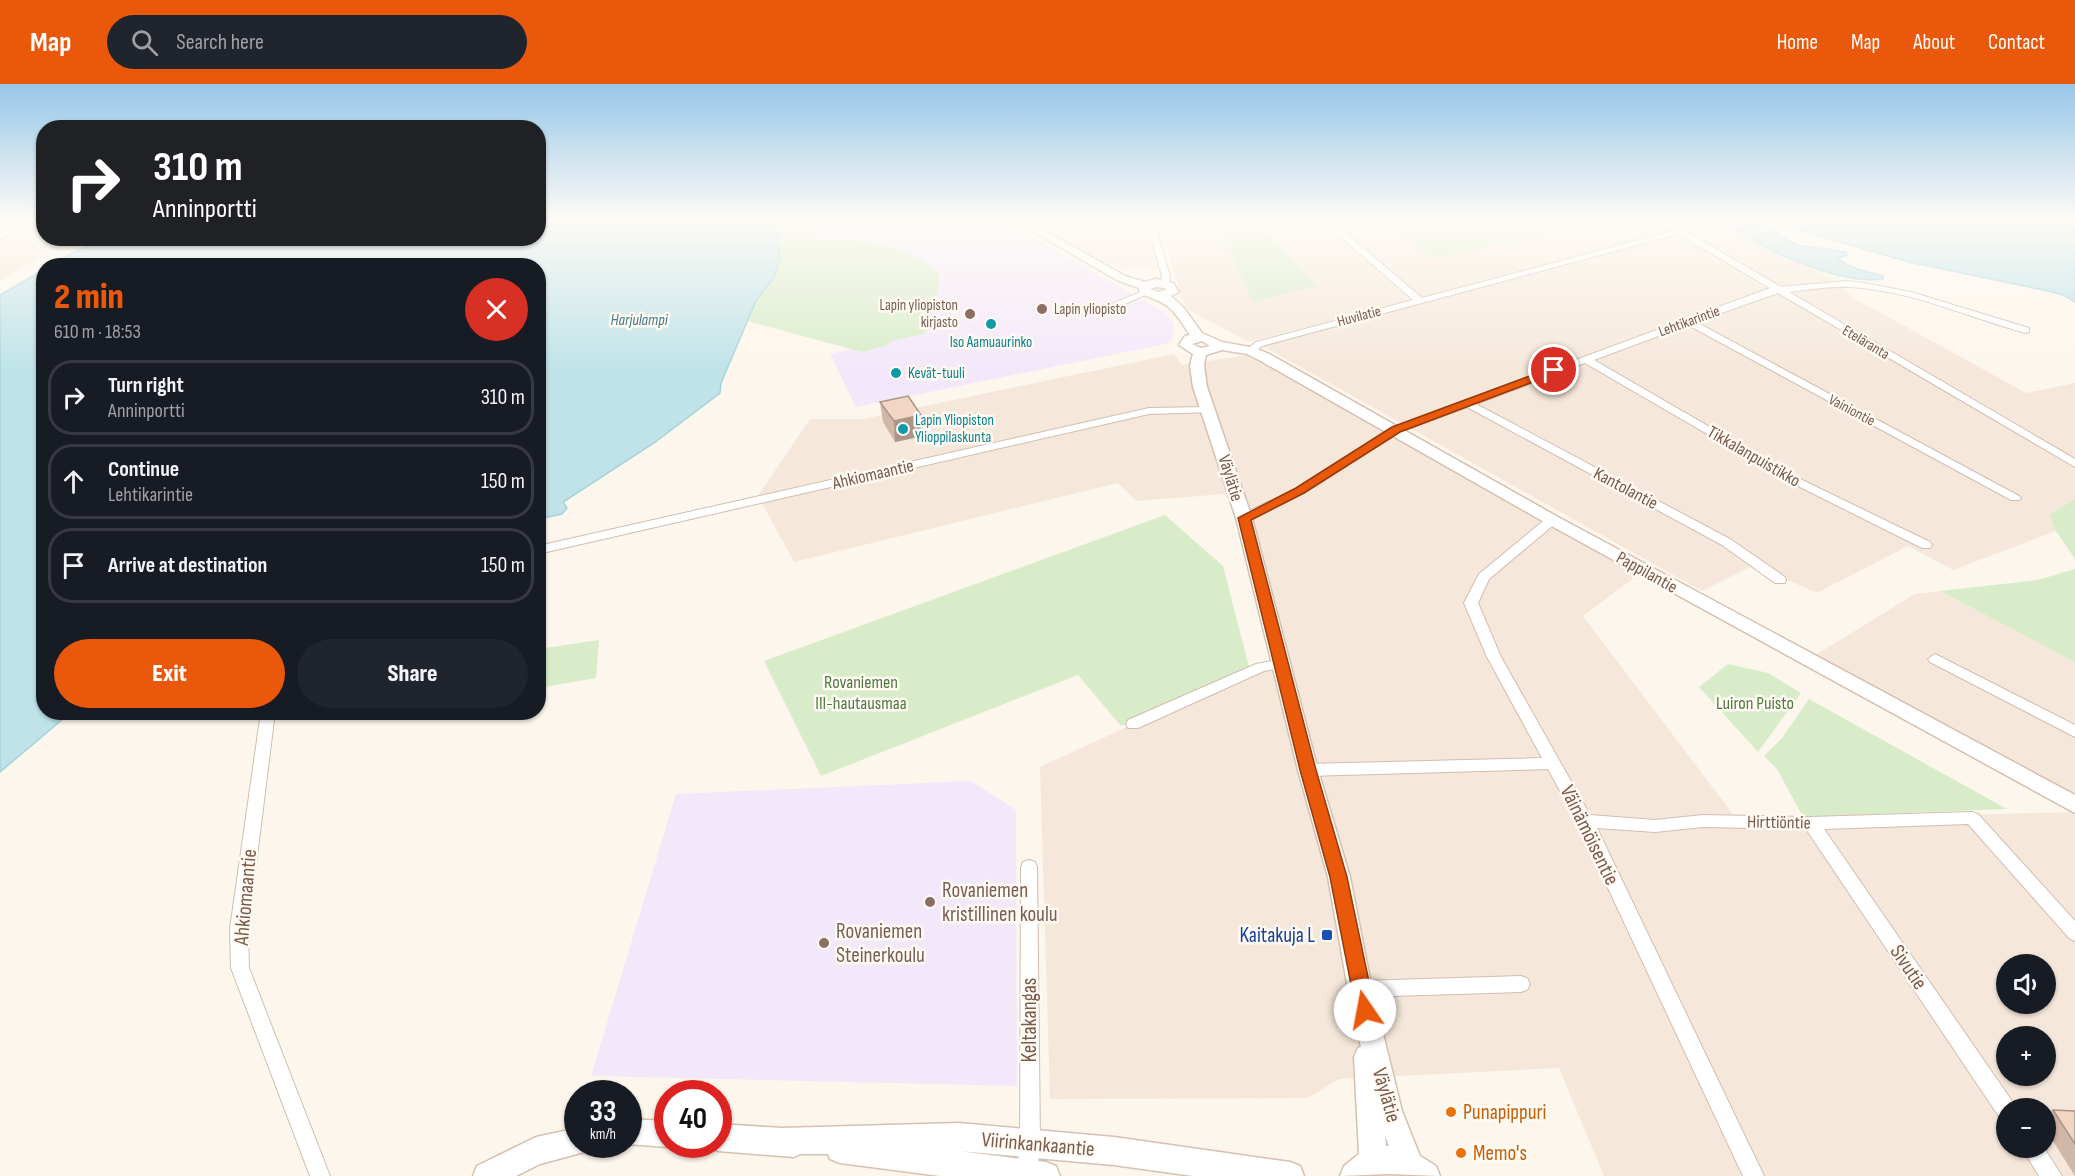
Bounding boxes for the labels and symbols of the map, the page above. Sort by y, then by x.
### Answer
place label: Lapin yliopiston kirjasto [879,296,958,332]
place label: Lapin yliopisto [1054,300,1126,319]
marker: Lapin yliopisto [1035,302,1049,316]
street label: Huvilatie [1335,302,1383,331]
street label: Lehtikarintie [1656,302,1722,341]
marker: Lapin yliopiston kirjasto [963,307,977,321]
water label: Harjulampi [610,311,669,330]
marker: Iso Aamuaurinko [984,317,998,331]
street label: Eteläranta [1839,321,1893,364]
place label: Iso Aamuaurinko [950,333,1032,352]
pin [1528,344,1579,395]
place label: Kevät-tuuli [908,364,965,383]
marker: Kevät-tuuli [889,366,903,380]
street label: Vainiontie [1825,390,1878,431]
place label: Lapin Yliopiston Ylioppilaskunta [915,411,994,447]
street label: Tikkalanpuistikko [1704,421,1804,491]
marker: Lapin Yliopiston Ylioppilaskunta [896,422,910,436]
street label: Väylätie [1214,452,1248,504]
street label: Ahkiomaantie [830,455,916,494]
street label: Kantolantie [1590,463,1662,514]
street label: Pappilantie [1612,547,1681,598]
park label: Rovaniemen III-hautausmaa [815,672,907,714]
park label: Luiron Puisto [1716,693,1794,714]
street label: Väinämöisentie [1555,781,1624,889]
street label: Hirttiöntie [1747,811,1811,834]
street label: Ahkiomaantie [229,848,262,947]
place label: Rovaniemen kristillinen koulu [942,878,1058,927]
marker: Rovaniemen kristillinen koulu [923,895,937,909]
place label: Rovaniemen Steinerkoulu [836,919,925,968]
place label: Kaitakuja L [1239,923,1315,948]
marker: Kaitakuja L [1320,928,1334,942]
marker: Rovaniemen Steinerkoulu [817,936,831,950]
street label: Sivutie [1885,940,1933,994]
street label: Keltakangas [1017,978,1042,1062]
position arrow [1333,978,1397,1042]
street label: Väylätie [1367,1065,1406,1125]
speed limit sign: 40 [654,1080,732,1158]
place label: Punapippuri [1463,1100,1546,1125]
marker: Punapippuri [1444,1105,1458,1119]
street label: Viirinkankaantie [980,1127,1096,1162]
place label: Memo's [1473,1141,1527,1166]
marker: Memo's [1454,1146,1468,1160]

